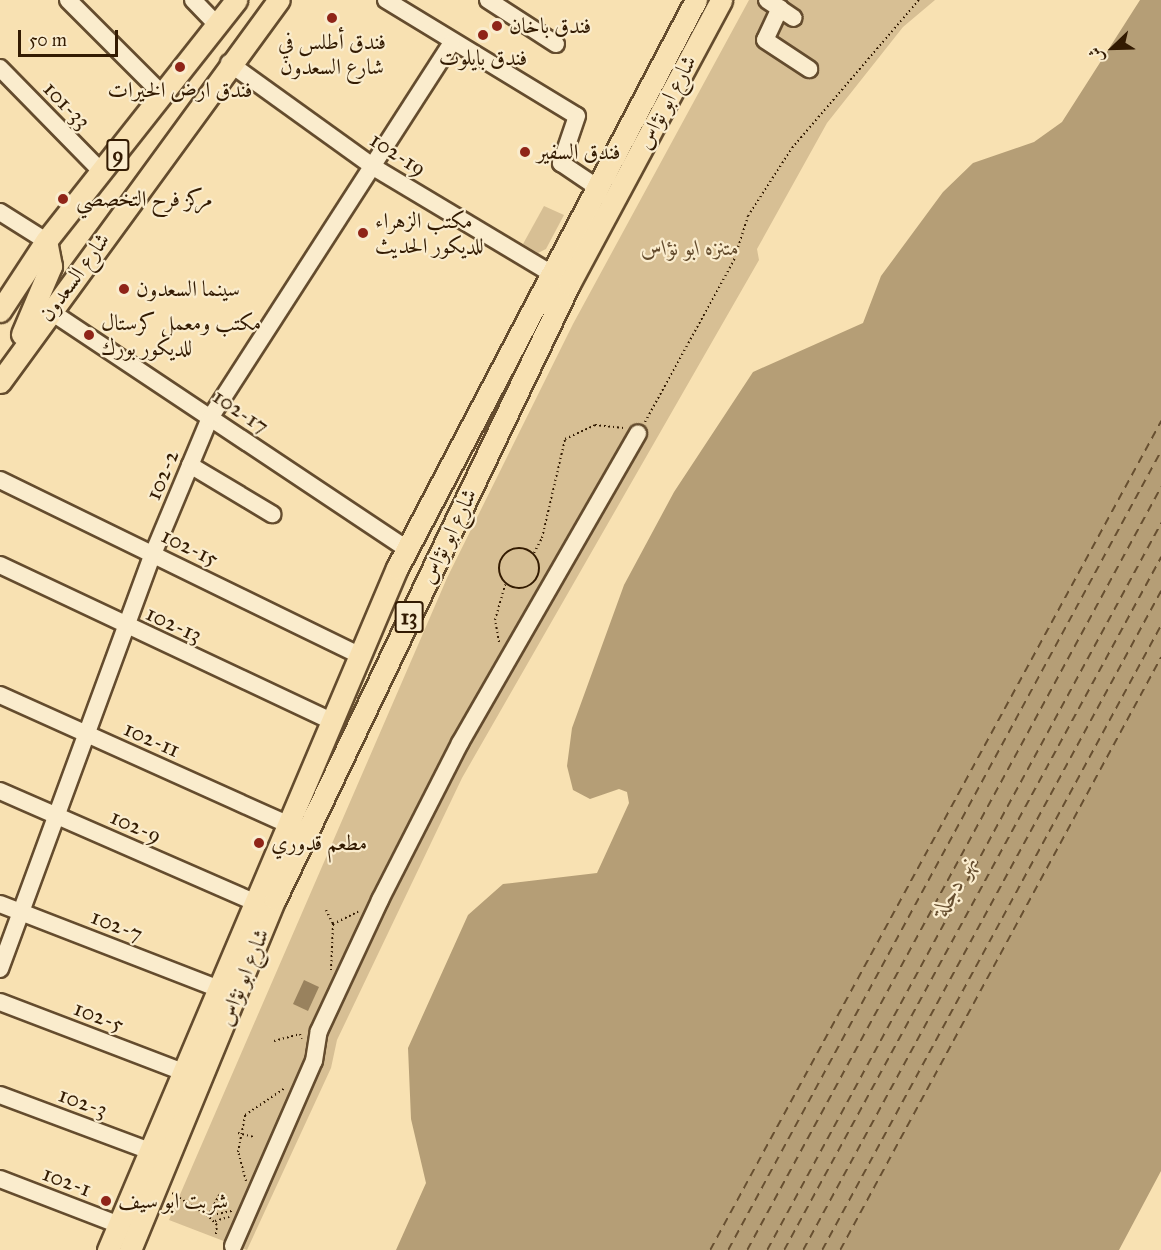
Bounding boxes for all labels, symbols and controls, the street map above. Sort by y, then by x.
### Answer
marker: فندق أطلس في شارع السعدون [325,11,339,25]
place label: فندق باخان [509,13,591,39]
scale bar [21,18,122,56]
north arrow [1083,18,1143,78]
marker: فندق باخان [490,19,504,33]
place label: فندق أطلس في شارع السعدون [278,28,386,80]
marker: فندق بايلوت [476,28,490,42]
text: 50 m [29,29,67,51]
text: ش [1084,44,1108,66]
place label: فندق بايلوت [439,45,527,71]
street label: شارع ابو نؤاس [630,51,702,153]
marker: فندق ارض الخيرات [173,60,187,74]
street label: 101-33 [38,76,96,134]
place label: فندق ارض الخيرات [108,77,252,103]
street label: 102-19 [365,126,431,182]
road number: 9 [106,137,130,173]
place label: فندق السفير [537,139,621,165]
marker: فندق السفير [518,145,532,159]
place label: مركز فرح التخصصي [76,186,213,212]
marker: مركز فرح التخصصي [54,190,72,208]
place label: مكتب الزهراء للديكور الحديث [375,207,484,258]
marker: مكتب الزهراء للديكور الحديث [356,226,370,240]
street label: شارع السعدون [33,227,115,327]
park label: متنزه ابو نؤاس [641,235,739,261]
place label: سينما السعدون [136,276,240,302]
marker: سينما السعدون [117,282,131,296]
place label: مكتب ومعمل كرستال للديكور بورك [101,309,261,360]
marker: مكتب ومعمل كرستال للديكور بورك [82,328,96,342]
street label: 102-17 [208,383,274,439]
street label: 102-2 [140,446,184,504]
street label: شارع ابو نؤاس [414,484,482,588]
street label: 102-15 [157,522,223,572]
road number: 13 [394,599,424,635]
street label: 102-13 [142,600,206,648]
street label: 102-11 [120,715,184,763]
street label: 102-9 [106,803,166,849]
place label: مطعم قدوري [271,830,367,856]
marker: مطعم قدوري [252,836,266,850]
water label: نهر دجلة [926,850,984,922]
street label: 102-7 [88,903,146,947]
street label: شارع ابو نؤاس [212,925,274,1029]
street label: 102-5 [70,994,128,1038]
street label: 102-3 [55,1081,111,1123]
street label: 102-1 [39,1160,95,1202]
place label: شربت ابو سيف [118,1188,228,1214]
marker: شربت ابو سيف [99,1194,113,1208]

